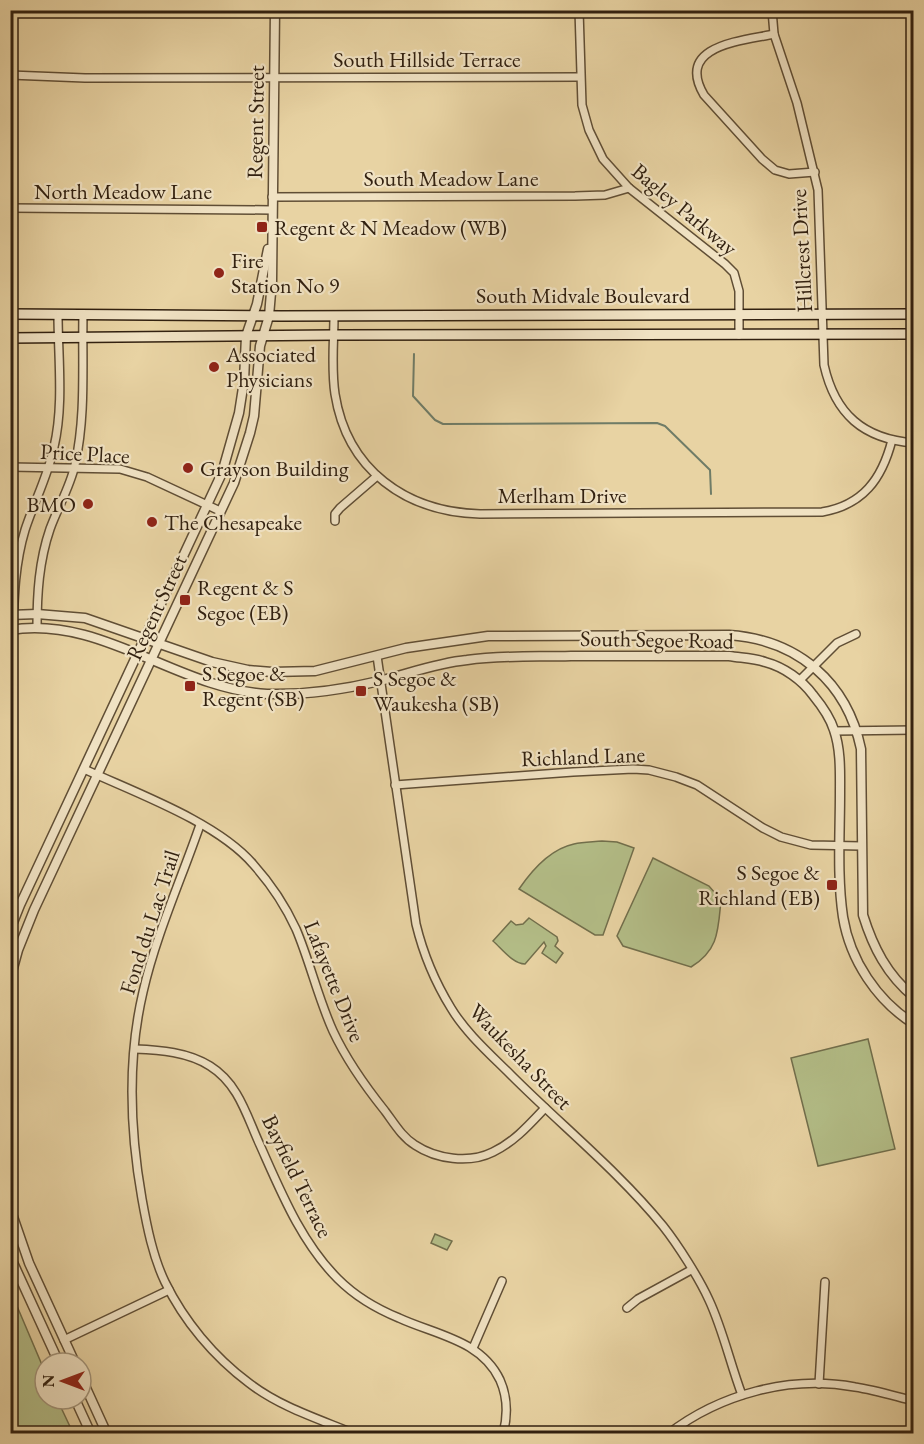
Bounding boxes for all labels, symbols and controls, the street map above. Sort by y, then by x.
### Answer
street label: South Hillside Terrace [333,45,521,74]
street label: Regent Street [240,65,271,179]
street label: Bagley Parkway [626,157,744,262]
street label: South Meadow Lane [363,164,539,193]
street label: North Meadow Lane [34,177,212,206]
street label: Hillcrest Drive [784,188,819,314]
place label: Regent & N Meadow (WB) [274,213,507,242]
marker: Regent & N Meadow (WB) [255,220,269,234]
place label: Fire Station No 9 [231,246,340,300]
marker: Fire Station No 9 [212,266,226,280]
street label: South Midvale Boulevard [476,281,691,310]
place label: Associated Physicians [225,340,317,394]
marker: Associated Physicians [207,360,221,374]
street label: Price Place [39,437,131,470]
place label: Grayson Building [200,454,349,483]
marker: Grayson Building [181,461,195,475]
street label: Merlham Drive [497,481,627,510]
place label: BMO [26,490,76,519]
marker: BMO [81,497,95,511]
place label: The Chesapeake [164,508,303,537]
marker: The Chesapeake [145,515,159,529]
street label: Regent Street [119,549,194,665]
place label: Regent & S Segoe (EB) [197,573,294,627]
marker: Regent & S Segoe (EB) [178,593,192,607]
street label: South Segoe Road [580,624,735,655]
place label: S Segoe & Regent (SB) [202,659,304,713]
place label: S Segoe & Waukesha (SB) [373,664,499,718]
marker: S Segoe & Regent (SB) [183,679,197,693]
marker: S Segoe & Waukesha (SB) [354,684,368,698]
street label: Richland Lane [520,740,646,773]
street label: Fond du Lac Trail [112,846,186,998]
place label: S Segoe & Richland (EB) [698,858,820,912]
marker: S Segoe & Richland (EB) [825,878,839,892]
street label: Lafayette Drive [297,916,372,1046]
street label: Waukesha Street [463,997,579,1116]
street label: Bayfield Terrace [255,1110,340,1243]
north arrow [33,1351,93,1411]
text: N [38,1374,59,1387]

